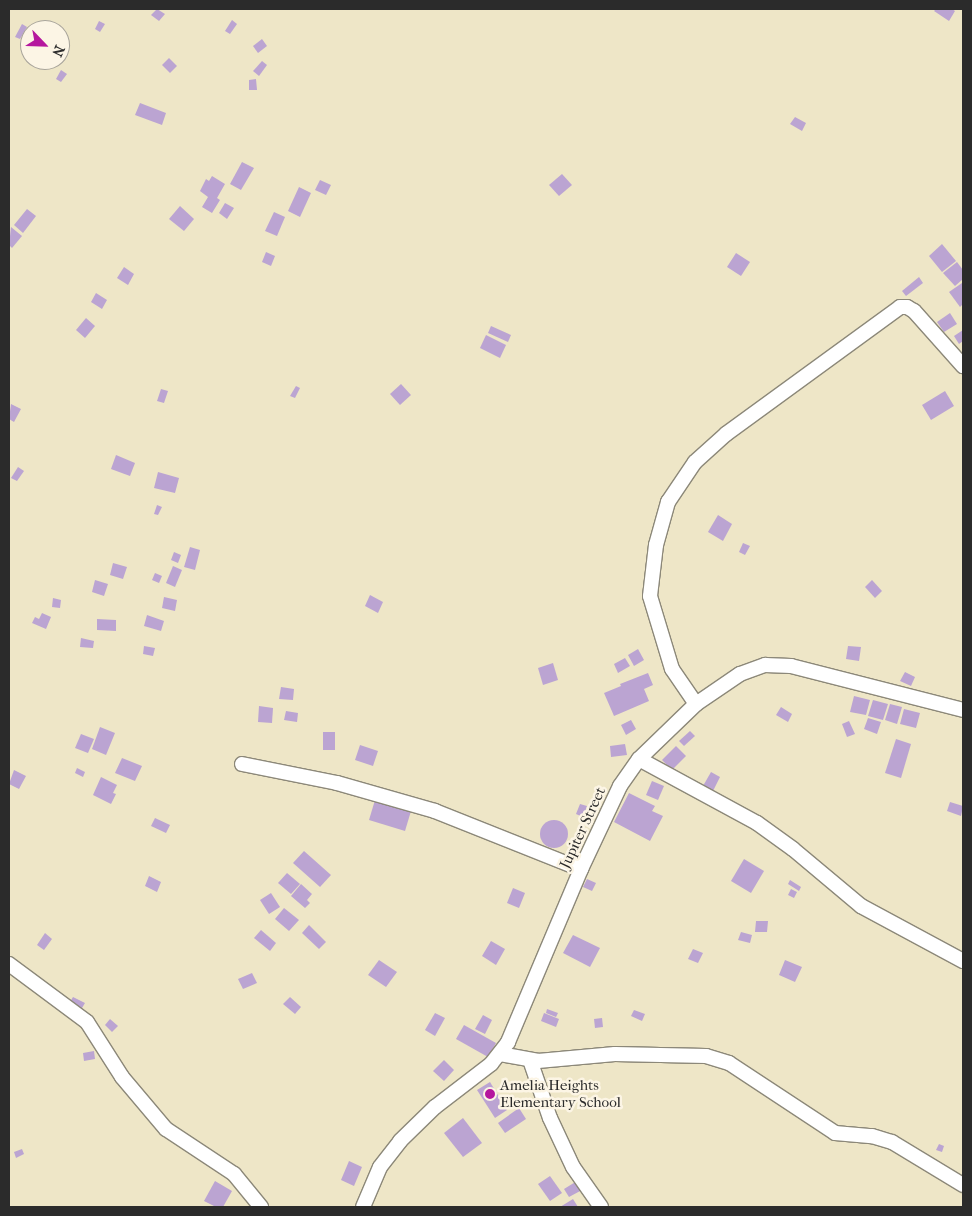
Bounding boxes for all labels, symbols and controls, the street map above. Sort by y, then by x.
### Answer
north arrow [20,20,70,70]
text: N [48,43,68,59]
street label: Jupiter Street [556,784,610,872]
place label: Amelia Heights Elementary School [500,1076,621,1111]
marker: Amelia Heights Elementary School [484,1088,496,1100]

